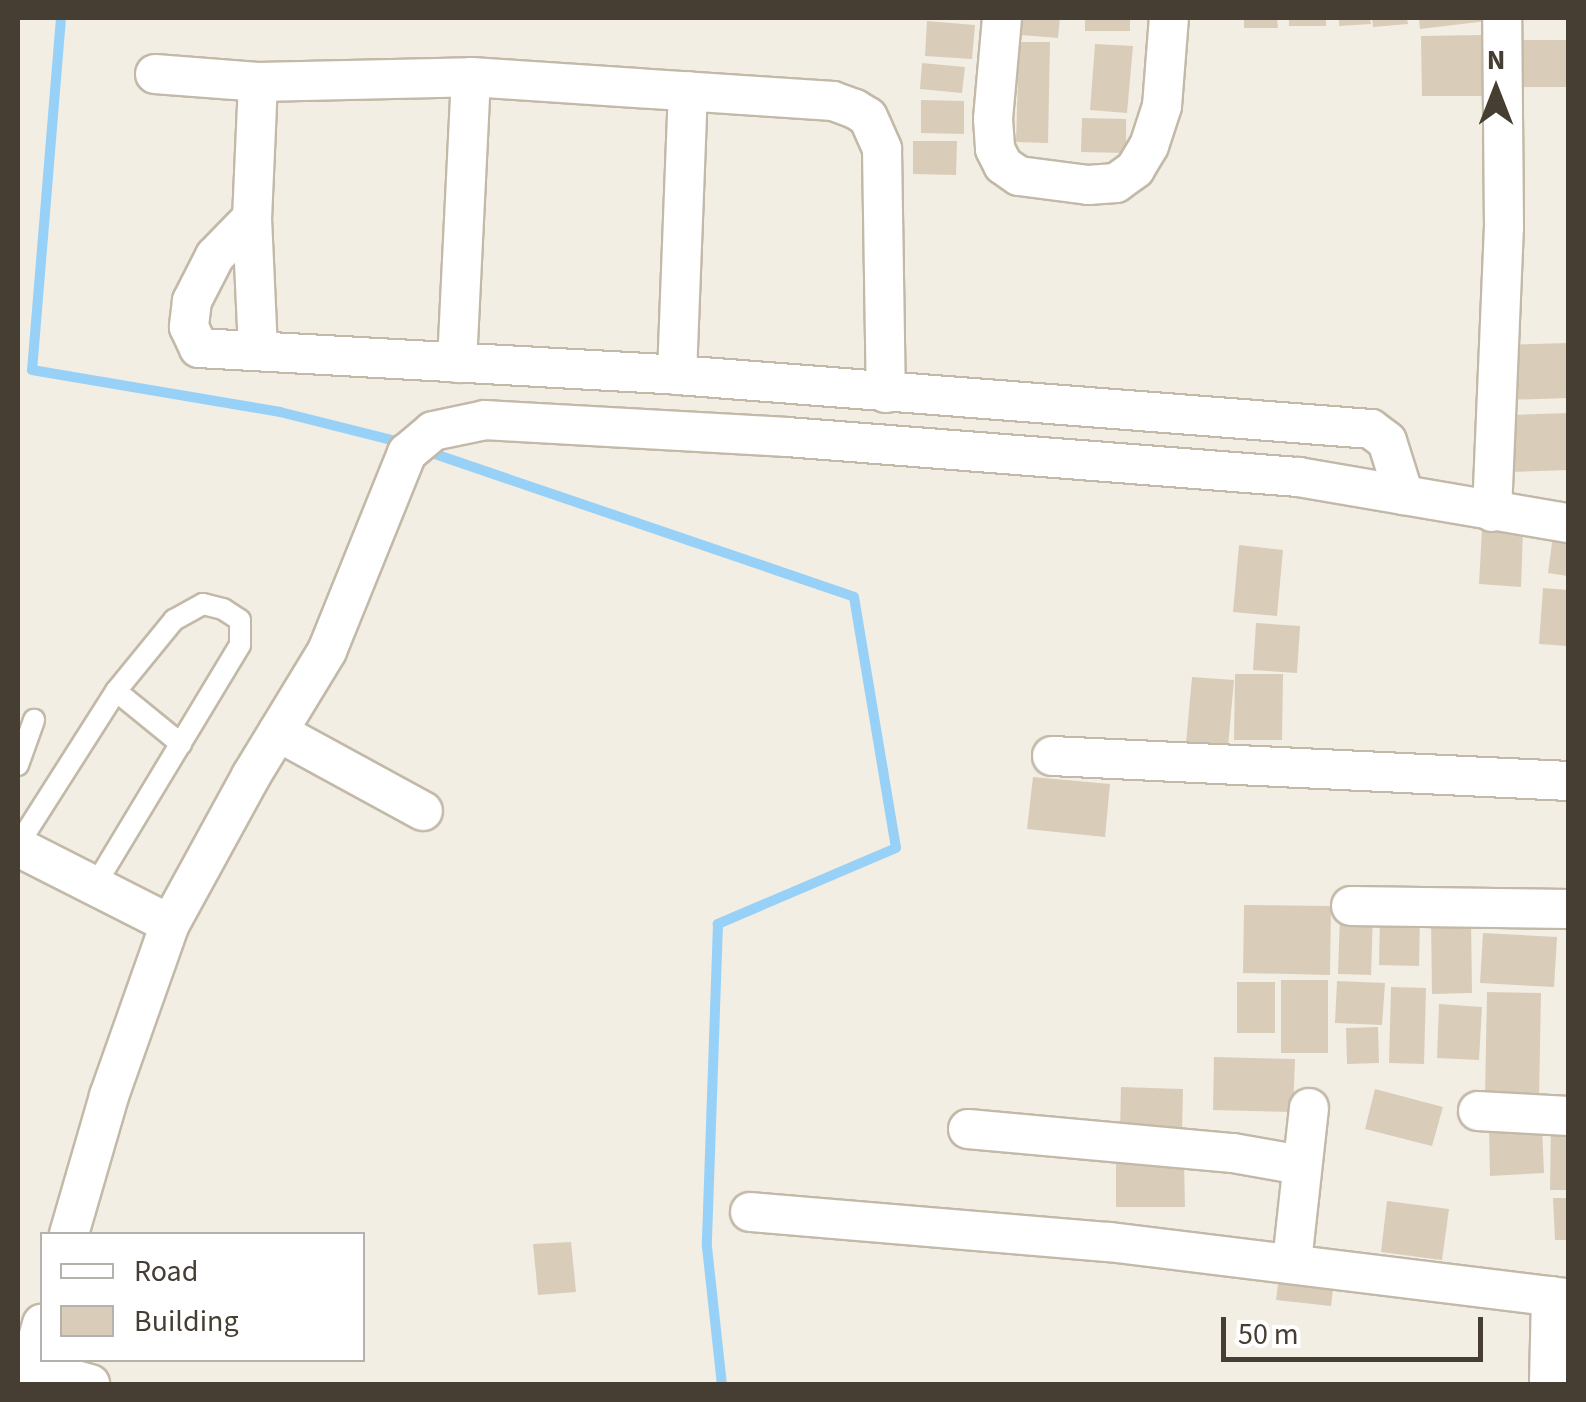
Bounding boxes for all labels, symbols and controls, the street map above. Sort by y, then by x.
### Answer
north arrow [1446,40,1546,140]
text: N [1487,40,1505,80]
legend [40,1232,365,1362]
text: Road [134,1250,198,1293]
scale bar [1226,1297,1488,1359]
text: Building [134,1300,239,1343]
text: 50 m [1238,1313,1299,1356]

